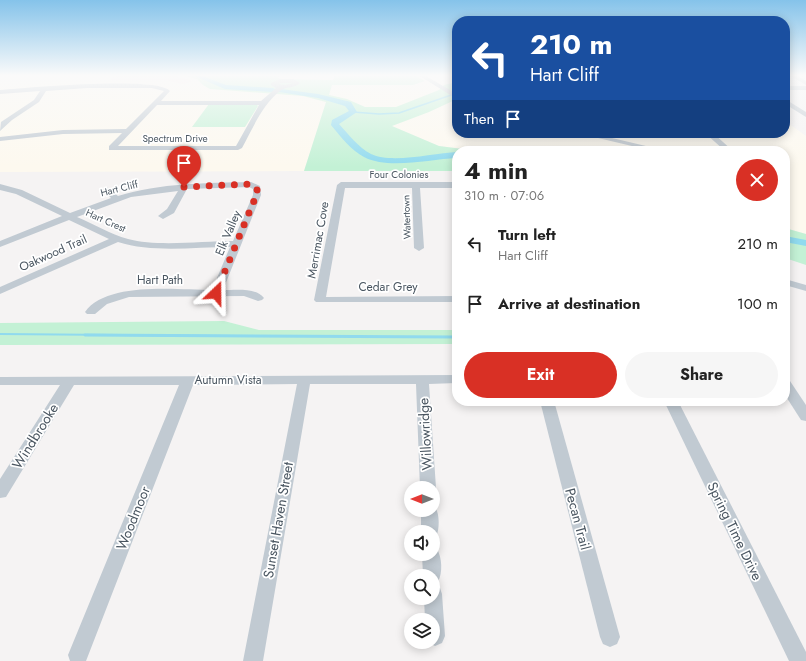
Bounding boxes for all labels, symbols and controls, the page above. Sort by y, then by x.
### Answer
text: 210 m [530,24,613,65]
icon: left [464,32,516,84]
text: Hart Cliff [530,62,599,88]
text: Then [464,108,494,130]
icon: arrive [502,108,524,130]
street label: Spectrum Drive [142,131,208,146]
pin [167,146,201,187]
icon: arrive [173,152,195,174]
text: 4 min [464,153,528,188]
button: close [736,159,778,201]
street label: Four Colonies [370,167,428,182]
street label: Hart Cliff [99,176,141,200]
text: 310 m · 07:06 [464,186,544,205]
street label: Watertown [398,195,415,239]
street label: Merrimac Cove [302,200,334,280]
street label: Hart Crest [83,205,129,236]
street label: Elk Valley [210,207,246,258]
text: Turn left [498,224,556,246]
street label: Oakwood Trail [16,230,90,276]
icon: left [464,233,486,255]
text: 210 m [738,233,778,255]
text: Hart Cliff [498,246,548,265]
street label: Hart Path [137,271,183,289]
position arrow [195,272,237,314]
street label: Cedar Grey [358,278,418,296]
icon: arrive [464,293,486,315]
text: Arrive at destination [498,293,640,315]
text: 100 m [737,293,778,315]
button: Exit [464,352,617,398]
button: Share [625,352,778,398]
street label: Autumn Vista [195,371,262,389]
street label: Willowridge [413,397,437,471]
street label: Windbrooke [7,399,63,473]
street label: Sunset Haven Street [258,460,298,580]
street label: Spring Time Drive [703,478,767,584]
north arrow [404,481,440,517]
map controls [404,481,440,649]
street label: Woodmoor [111,483,155,553]
street label: Pecan Trail [560,486,596,552]
button: sound [404,525,440,561]
button: search [404,569,440,605]
button: layers [404,613,440,649]

